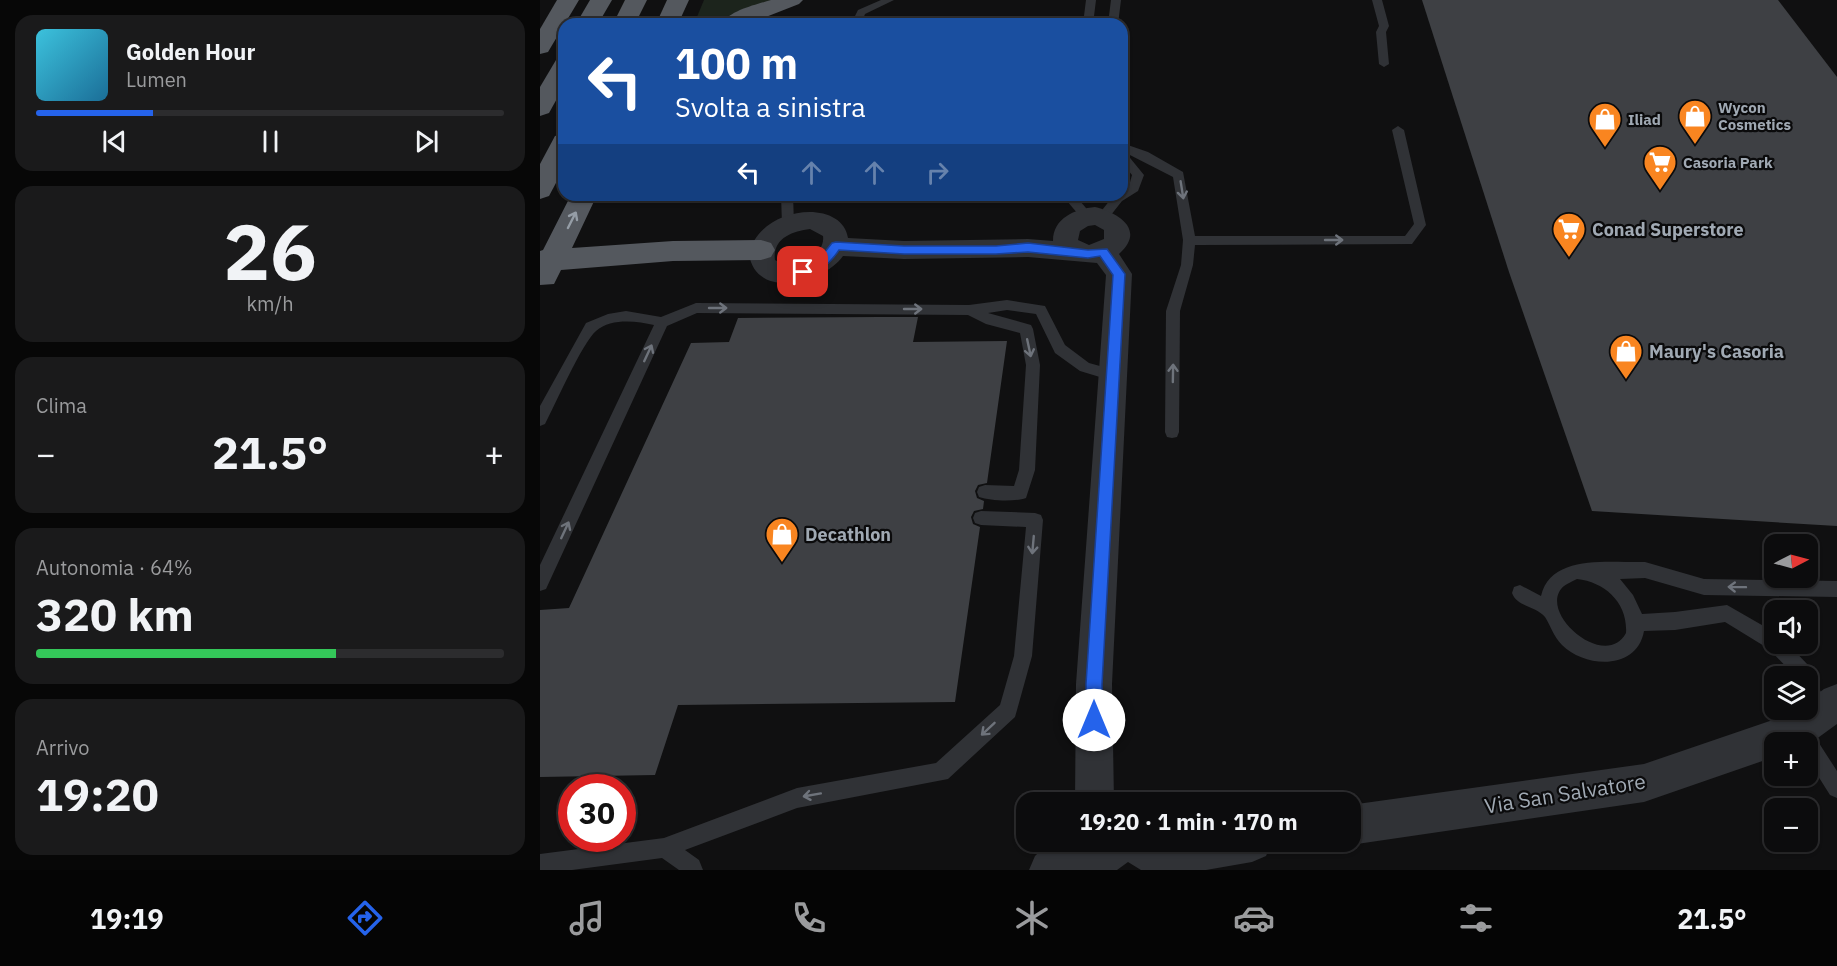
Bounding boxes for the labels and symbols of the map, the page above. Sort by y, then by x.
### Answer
shop icon: Wycon Cosmetics [1677,98,1713,145]
place label: Wycon Cosmetics [1718,98,1791,134]
shop icon: Iliad [1587,101,1623,148]
place label: Iliad [1628,110,1661,129]
supermarket icon: Casoria Park [1642,144,1678,191]
place label: Casoria Park [1683,153,1773,172]
one-way arrow [1176,180,1187,200]
one-way arrow [566,211,578,229]
supermarket icon: Conad Superstore [1551,211,1587,258]
place label: Conad Superstore [1592,218,1744,241]
one-way arrow [1323,234,1343,246]
pin [777,246,828,297]
one-way arrow [708,302,728,314]
one-way arrow [903,304,923,315]
shop icon: Maury's Casoria [1608,333,1644,380]
one-way arrow [1024,338,1036,357]
place label: Maury's Casoria [1649,340,1784,363]
one-way arrow [642,345,654,363]
one-way arrow [1167,364,1178,384]
shop icon: Decathlon [764,516,800,563]
one-way arrow [559,521,571,539]
place label: Decathlon [805,523,891,546]
north arrow [1764,534,1818,588]
one-way arrow [1027,535,1038,555]
one-way arrow [1727,581,1747,593]
position arrow [1062,688,1126,752]
one-way arrow [981,722,996,736]
street label: Via San Salvatore [1482,766,1648,820]
speed limit sign: 30 [558,774,636,852]
one-way arrow [802,790,822,801]

